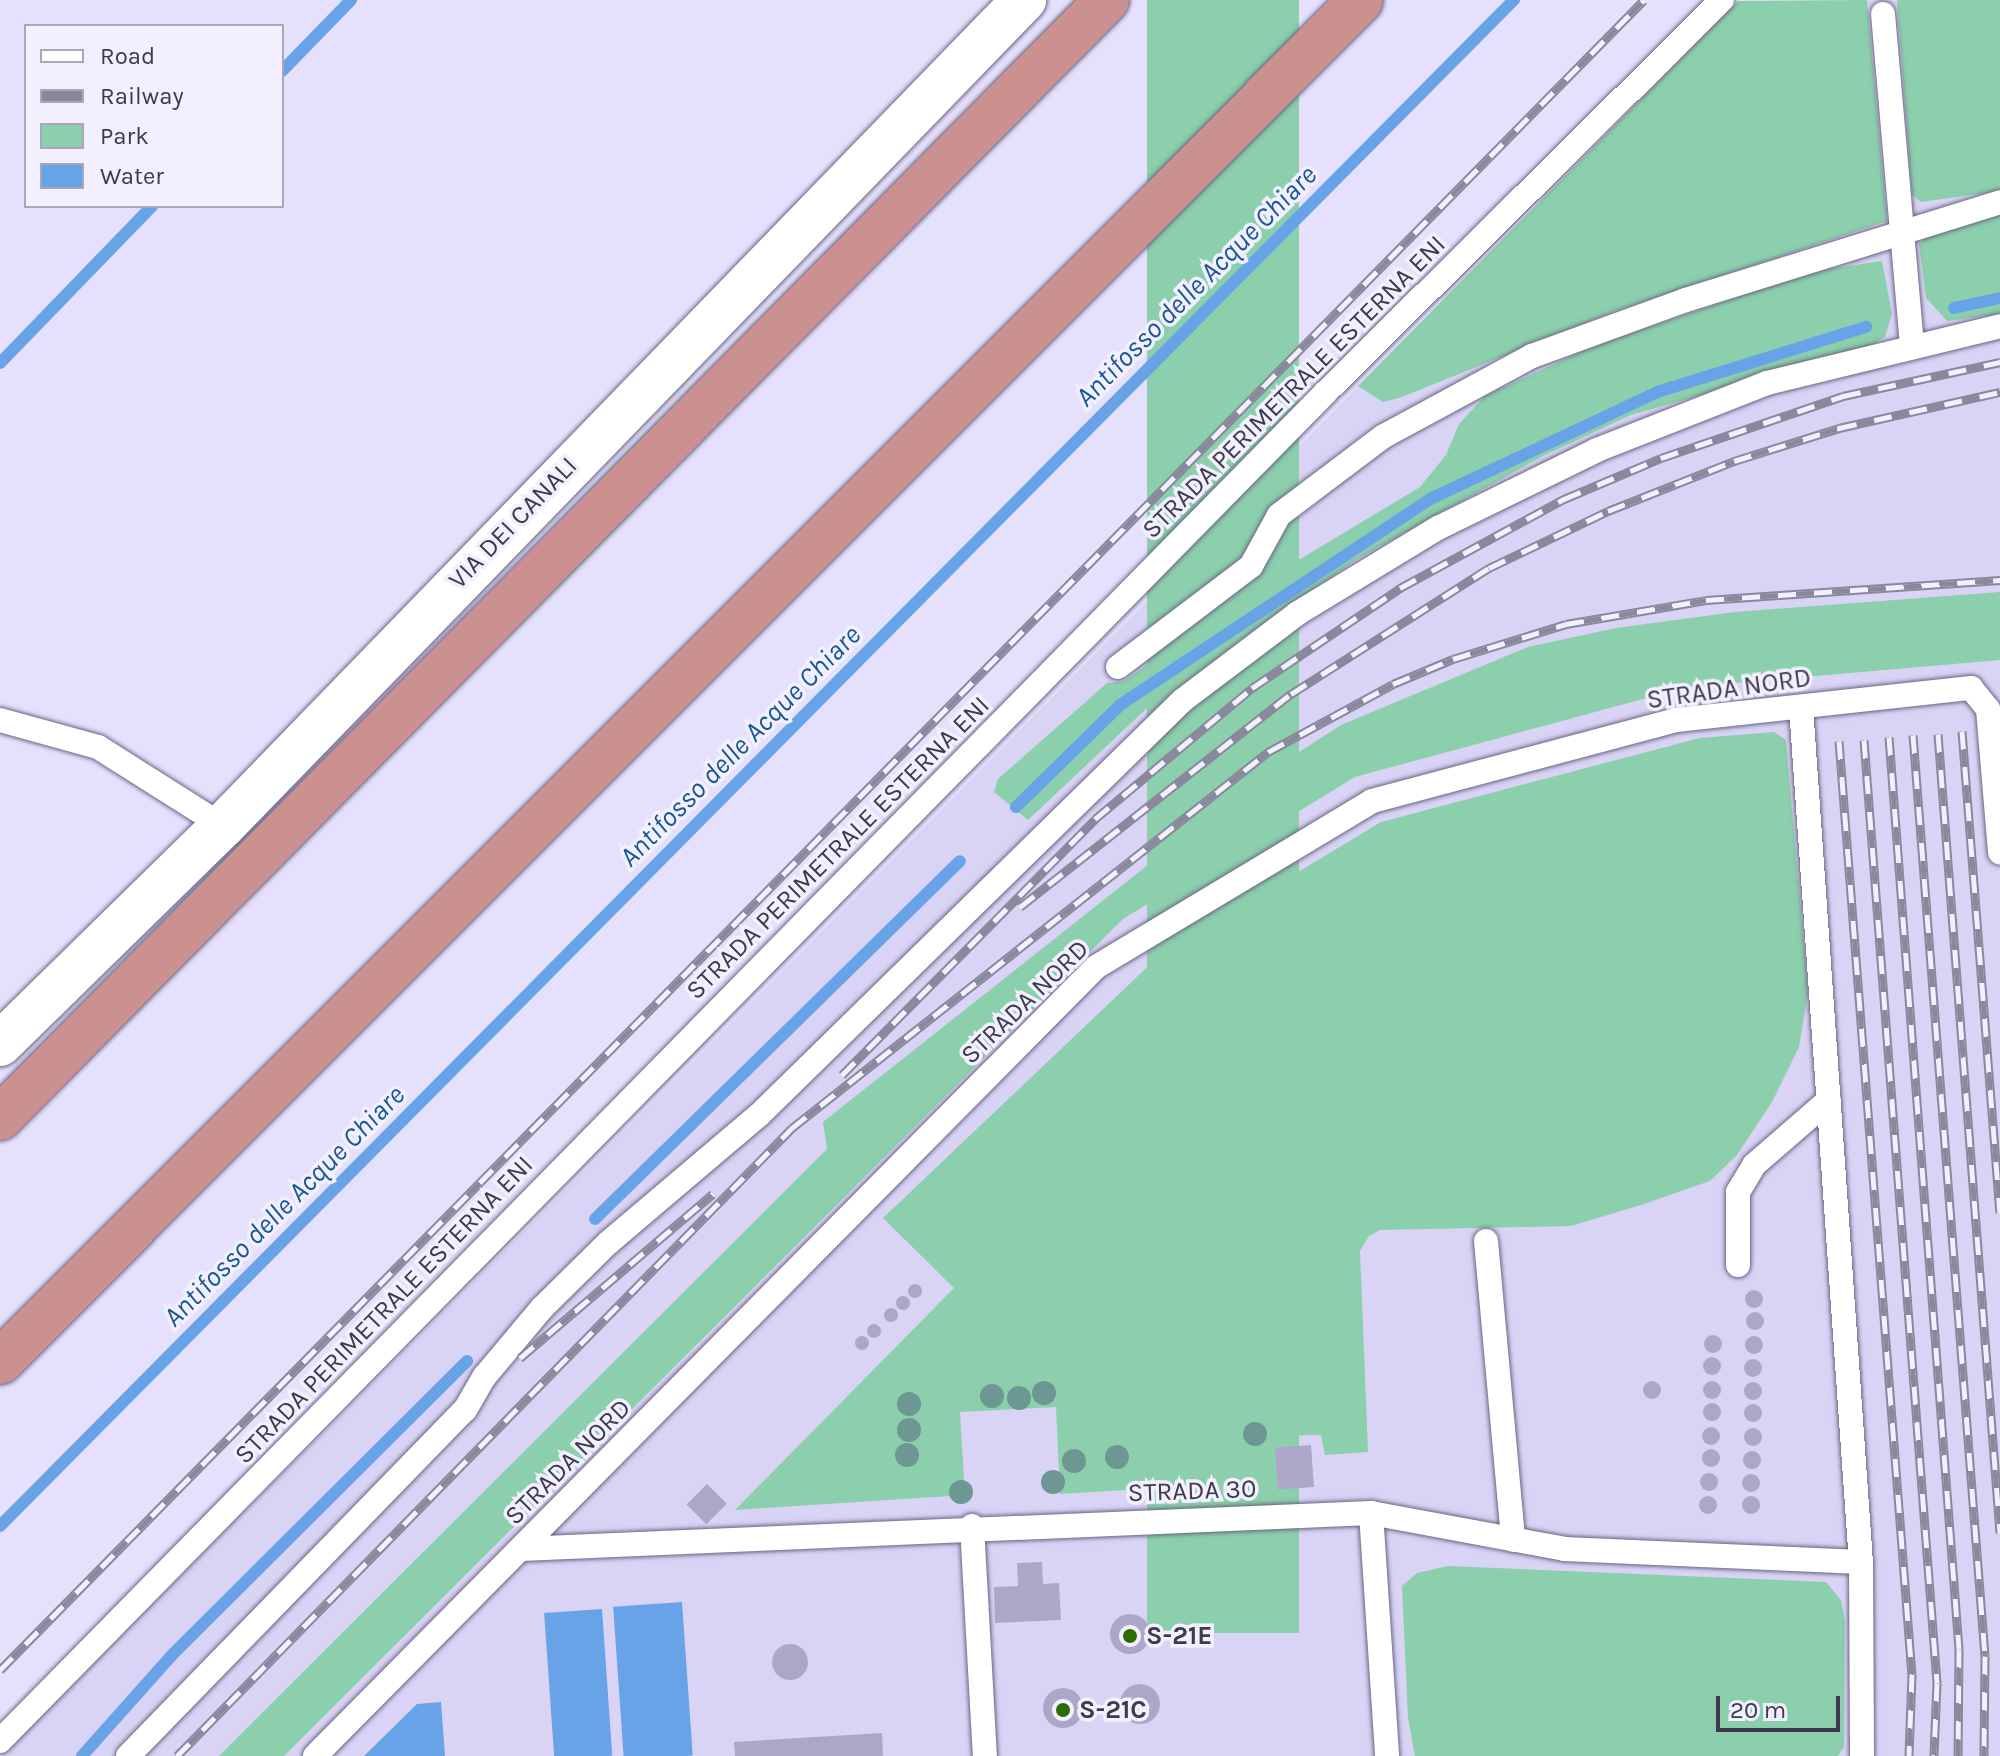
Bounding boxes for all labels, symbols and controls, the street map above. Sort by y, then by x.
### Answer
legend [24,24,284,208]
text: Road [100,42,155,70]
text: Railway [100,82,184,110]
text: Park [100,122,149,150]
water label: Antifosso delle Acque Chiare [1068,158,1324,414]
text: Water [100,162,164,190]
street label: STRADA PERIMETRALE ESTERNA ENI [1136,229,1452,545]
street label: VIA DEI CANALI [442,451,584,595]
water label: Antifosso delle Acque Chiare [612,618,868,874]
street label: STRADA NORD [1645,662,1813,716]
street label: STRADA PERIMETRALE ESTERNA ENI [680,690,996,1006]
street label: STRADA NORD [955,933,1095,1071]
water label: Antifosso delle Acque Chiare [156,1078,412,1334]
street label: STRADA PERIMETRALE ESTERNA ENI [228,1150,540,1470]
street label: STRADA NORD [498,1392,638,1532]
street label: STRADA 30 [1127,1473,1257,1509]
place label: S-21E [1146,1620,1213,1652]
marker: S-21E [1121,1627,1139,1645]
scale bar [1720,1680,1844,1730]
place label: S-21C [1079,1694,1147,1726]
text: 20 m [1730,1696,1786,1724]
marker: S-21C [1054,1701,1072,1719]

